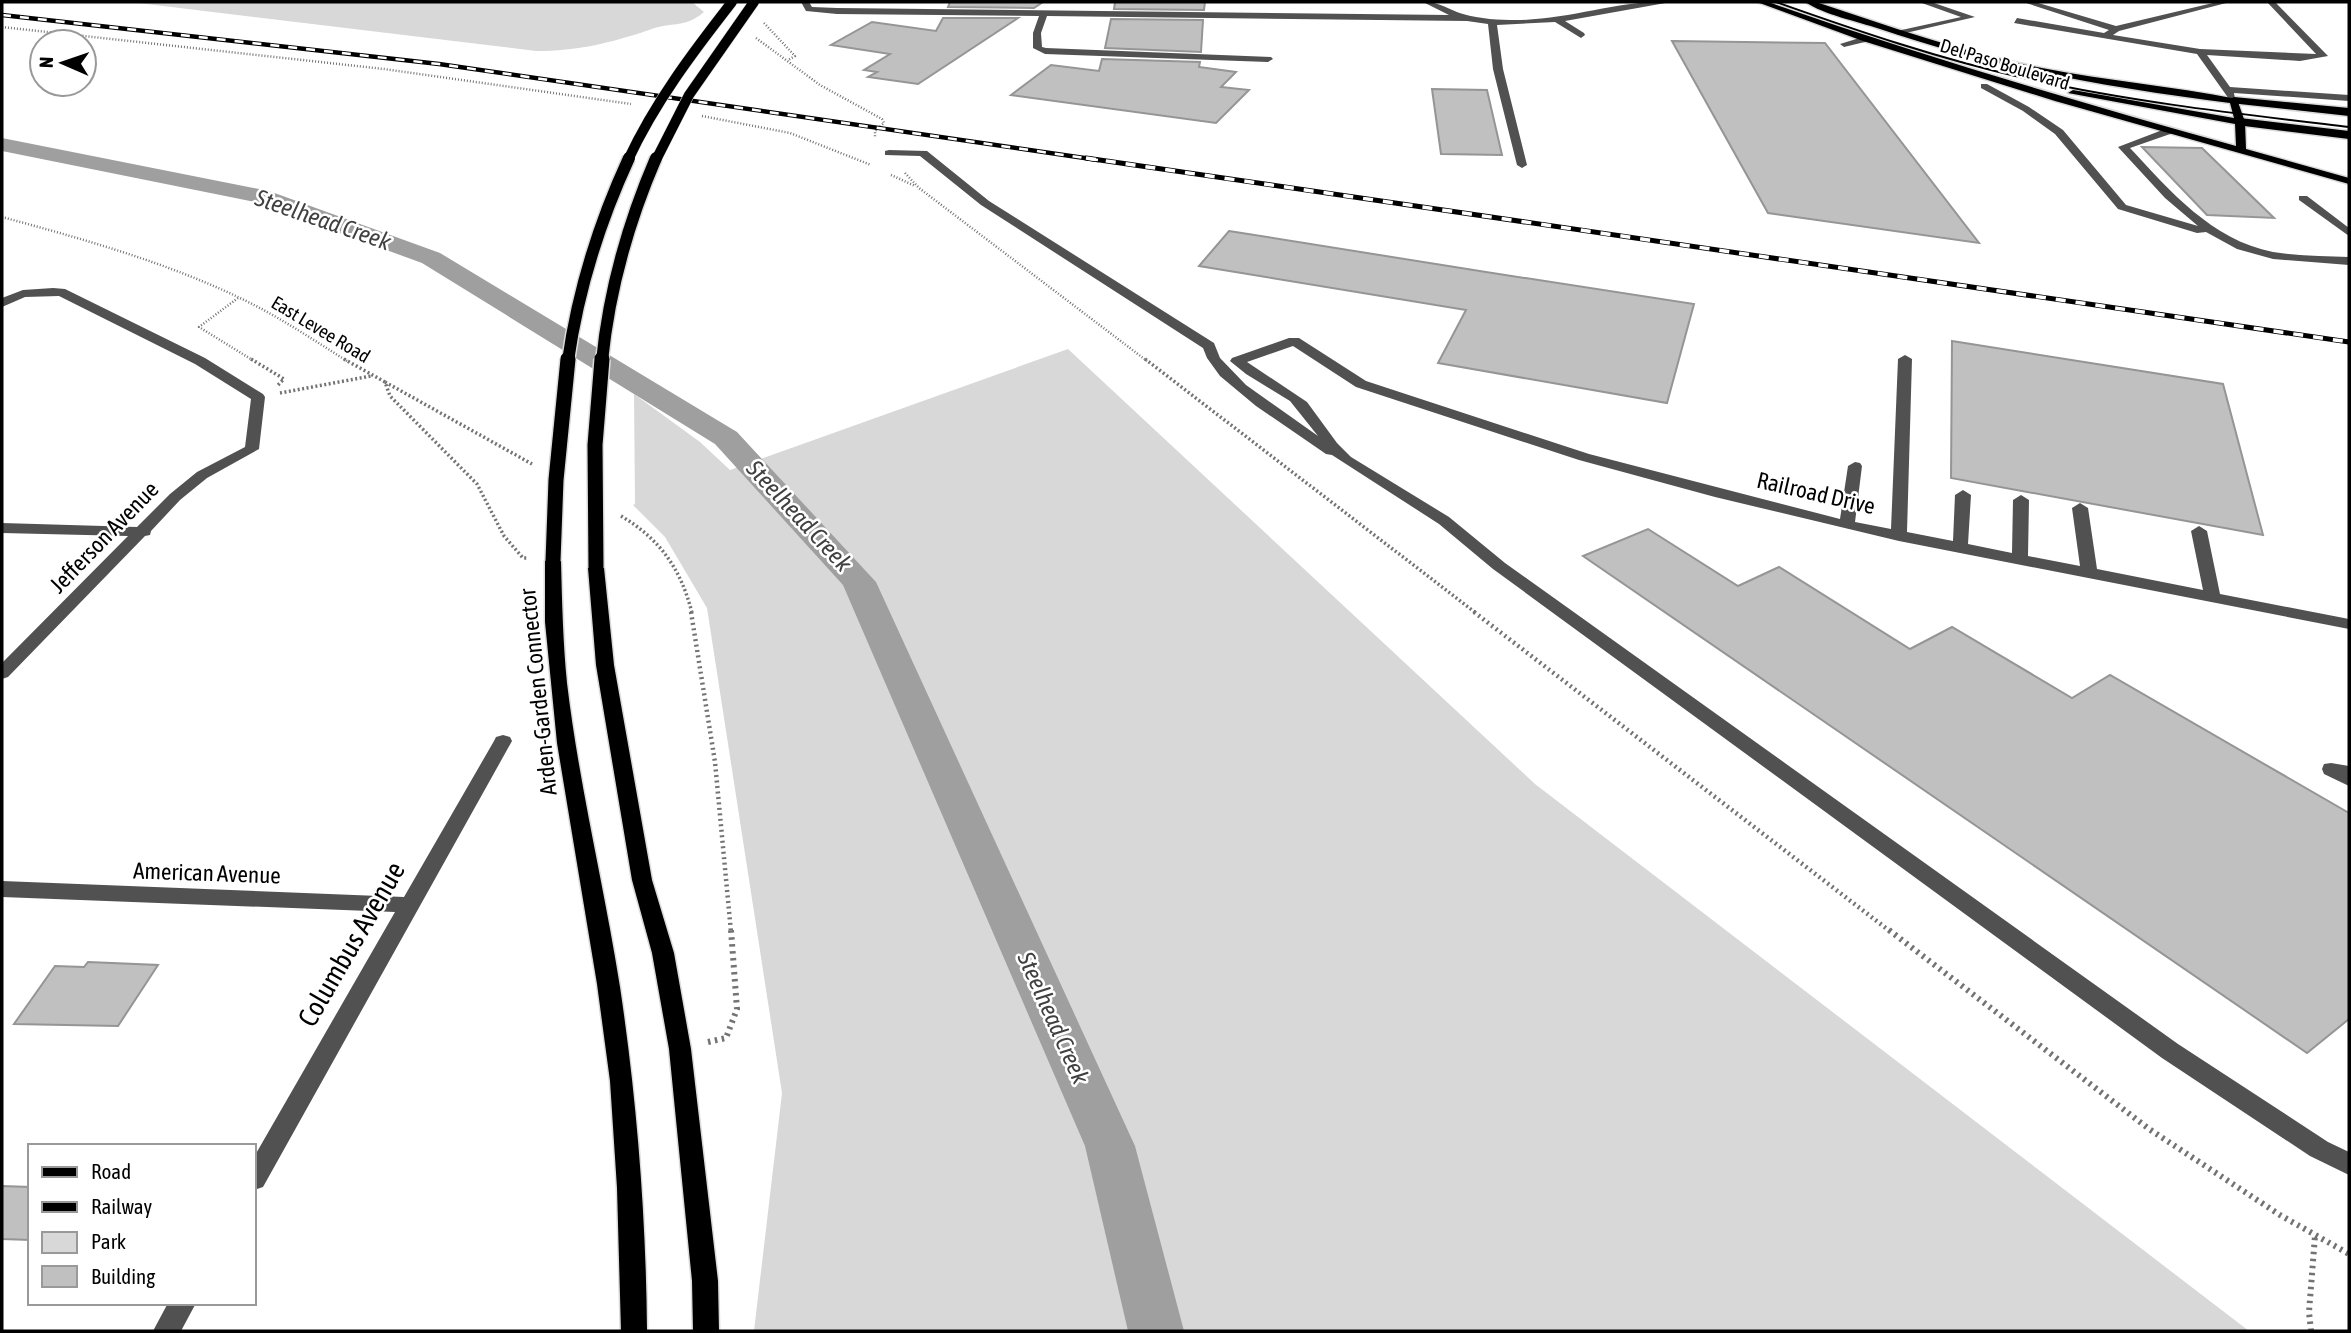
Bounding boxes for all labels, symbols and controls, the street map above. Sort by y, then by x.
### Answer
north arrow [28,28,98,98]
street label: Del Paso Boulevard [1938,34,2072,94]
text: N [35,56,57,68]
water label: Steelhead Creek [251,183,395,255]
street label: East Levee Road [268,291,374,367]
water label: Steelhead Creek [741,454,858,577]
street label: Railroad Drive [1754,467,1878,519]
street label: Jefferson Avenue [44,476,164,598]
street label: Arden-Garden Connector [514,586,562,797]
street label: Columbus Avenue [291,856,411,1032]
street label: American Avenue [133,857,281,889]
water label: Steelhead Creek [1012,947,1095,1088]
legend [28,1144,256,1305]
text: Road [91,1159,131,1183]
text: Railway [91,1194,153,1218]
text: Park [91,1229,126,1253]
text: Building [91,1264,155,1288]

